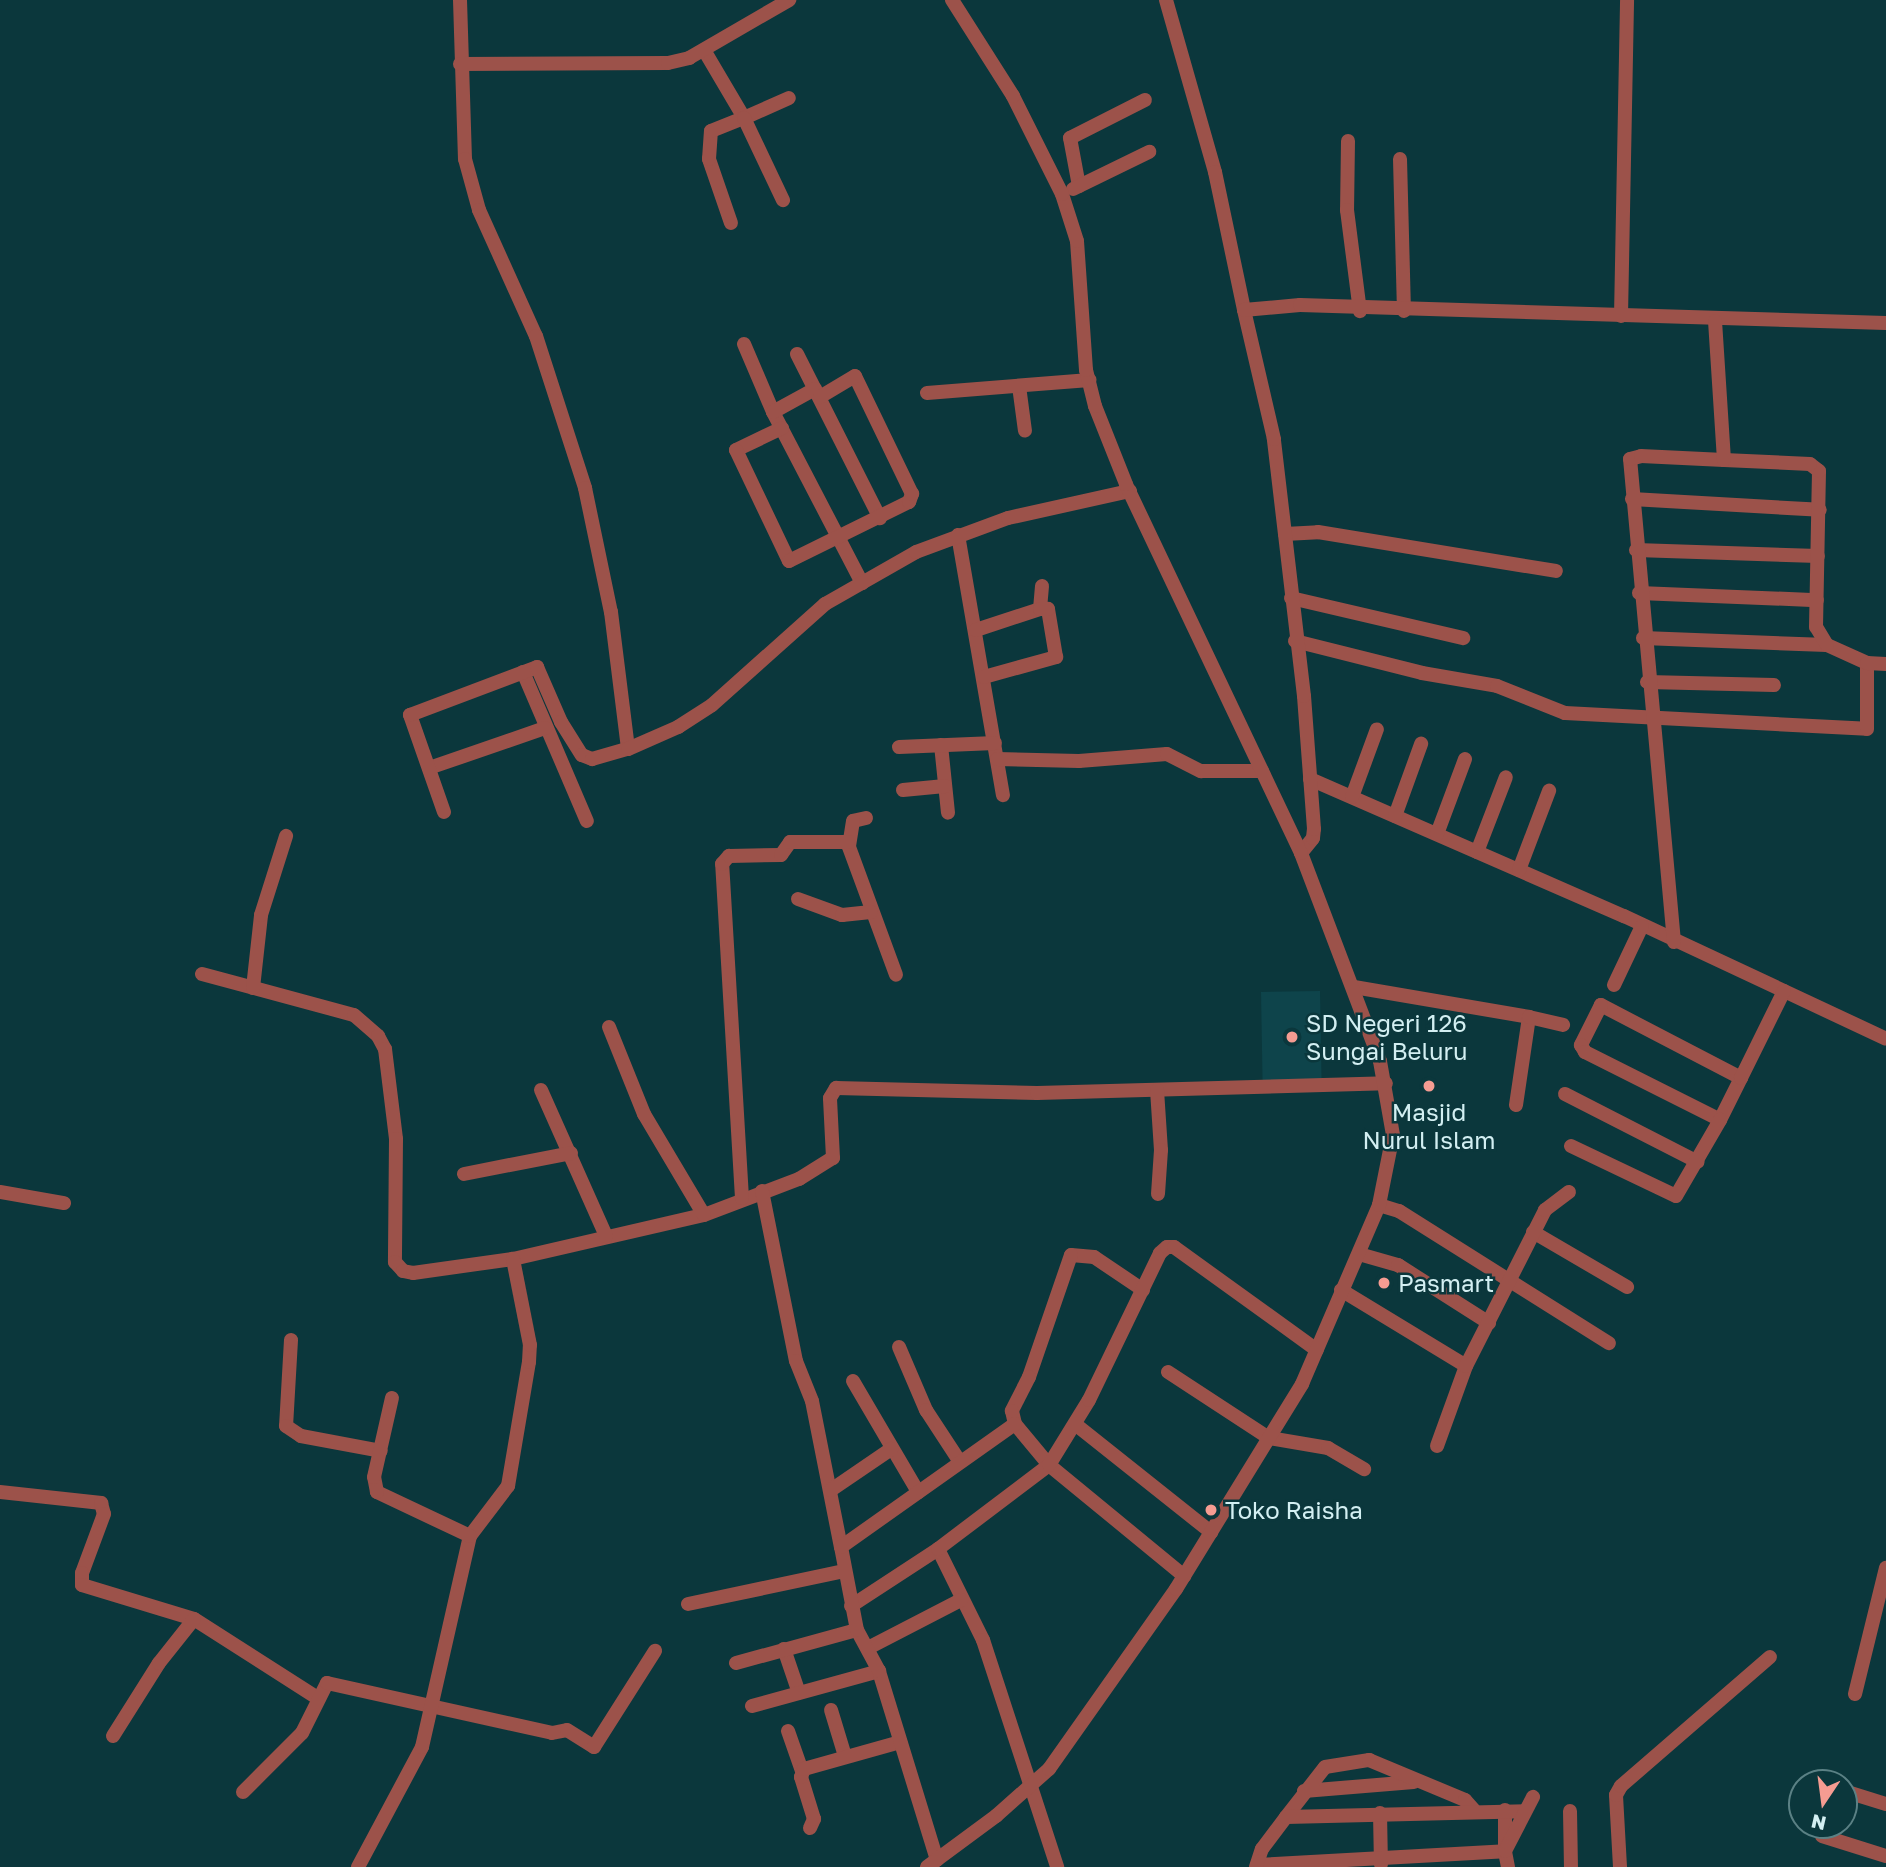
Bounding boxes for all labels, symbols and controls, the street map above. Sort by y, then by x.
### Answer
place label: SD Negeri 126 Sungai Beluru [1306,1009,1467,1065]
marker: SD Negeri 126 Sungai Beluru [1284,1029,1300,1045]
marker: Masjid Nurul Islam [1421,1078,1437,1094]
place label: Masjid Nurul Islam [1362,1098,1496,1154]
place label: Pasmart [1398,1269,1494,1297]
marker: Pasmart [1376,1275,1392,1291]
place label: Toko Raisha [1225,1496,1363,1524]
marker: Toko Raisha [1203,1502,1219,1518]
north arrow [1788,1769,1858,1839]
text: N [1809,1810,1828,1836]

